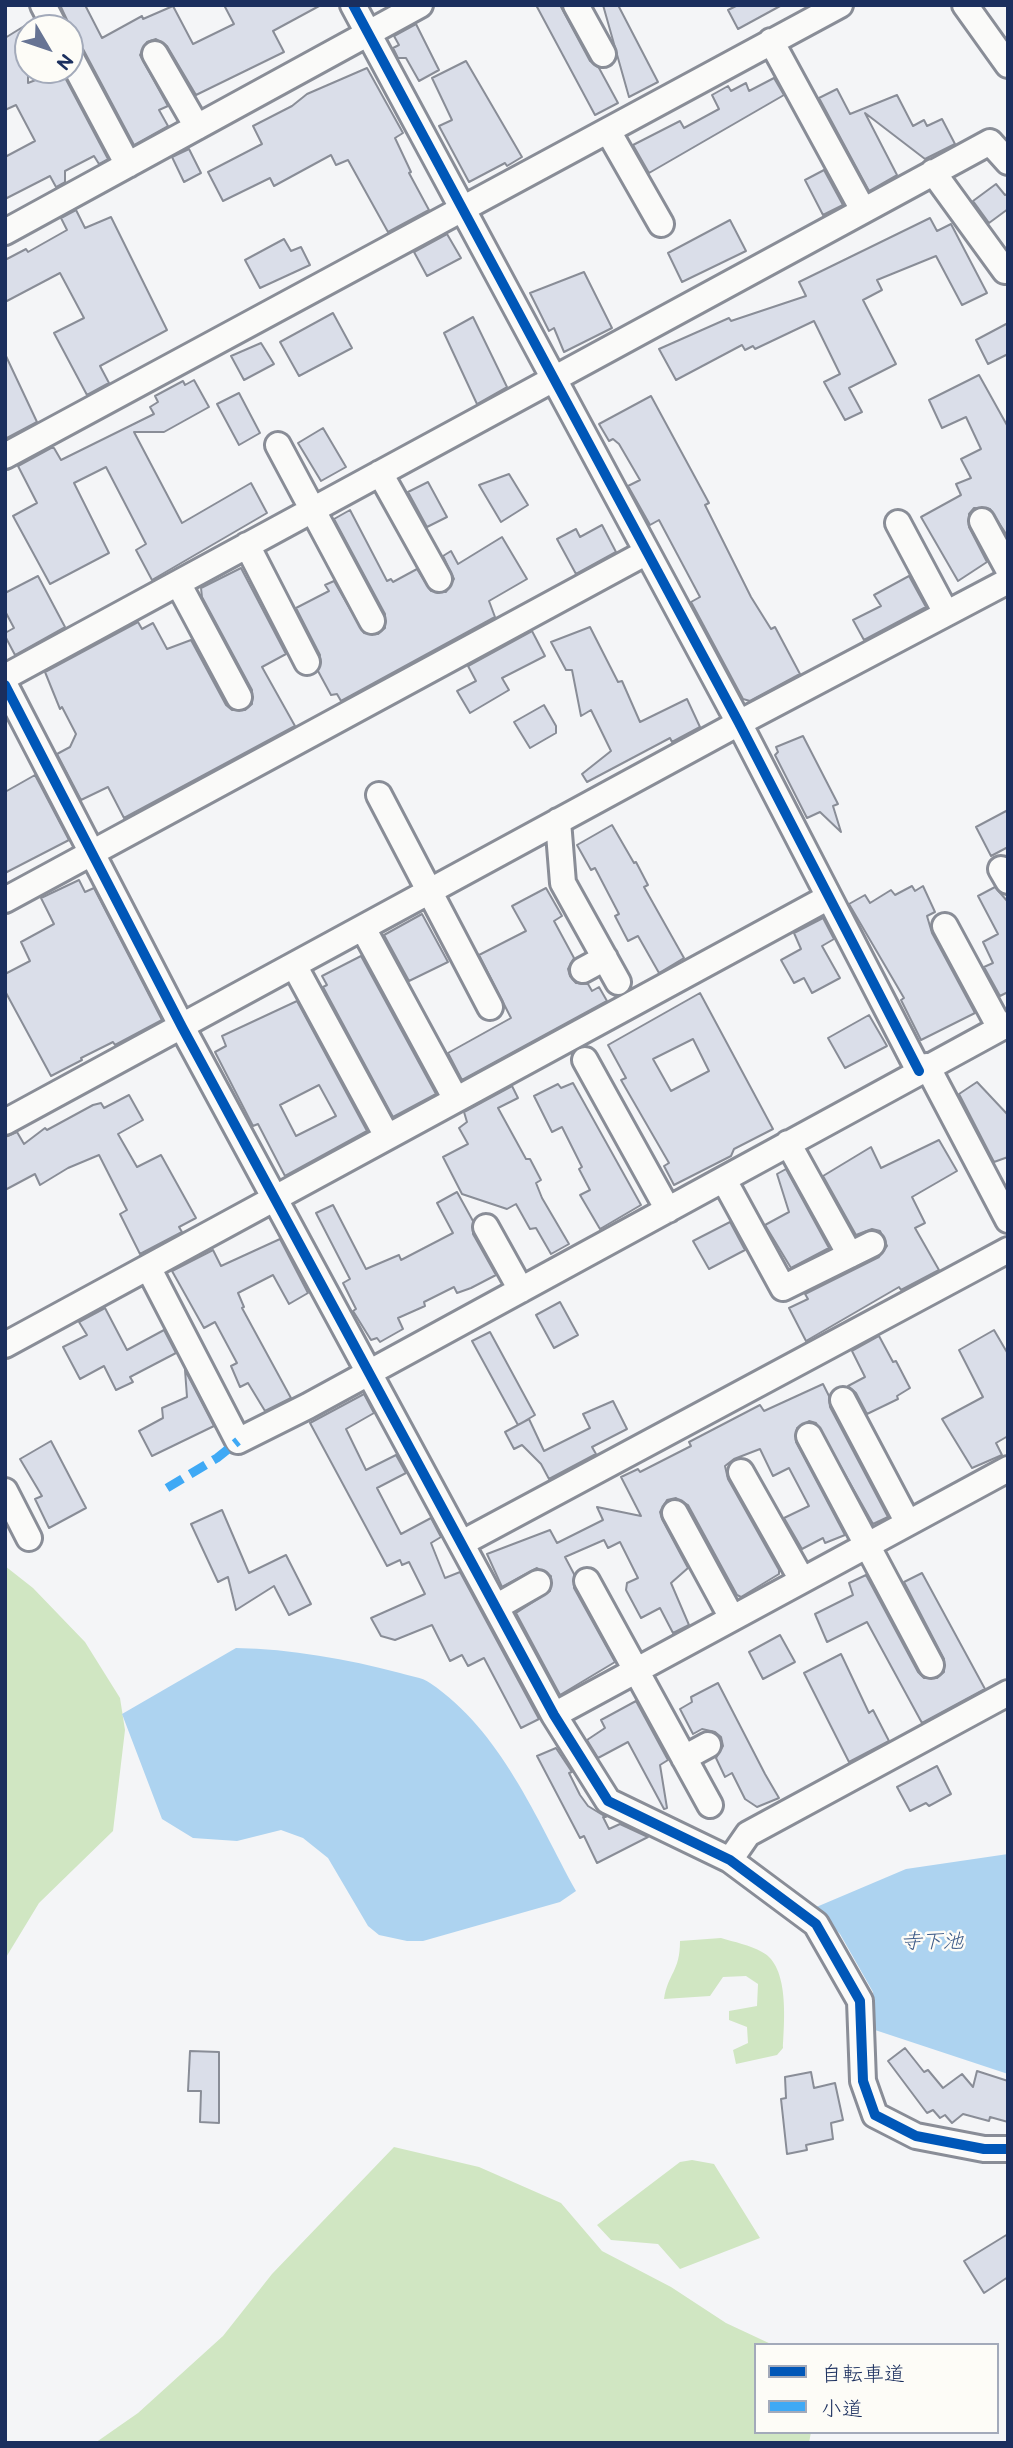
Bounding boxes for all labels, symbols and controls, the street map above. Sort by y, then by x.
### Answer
north arrow [14,14,84,84]
text: N [51,48,78,74]
water label: 寺下池 [901,1930,963,1956]
legend [754,2343,999,2434]
text: 自転車道 [821,2362,905,2387]
text: 小道 [821,2397,863,2422]

